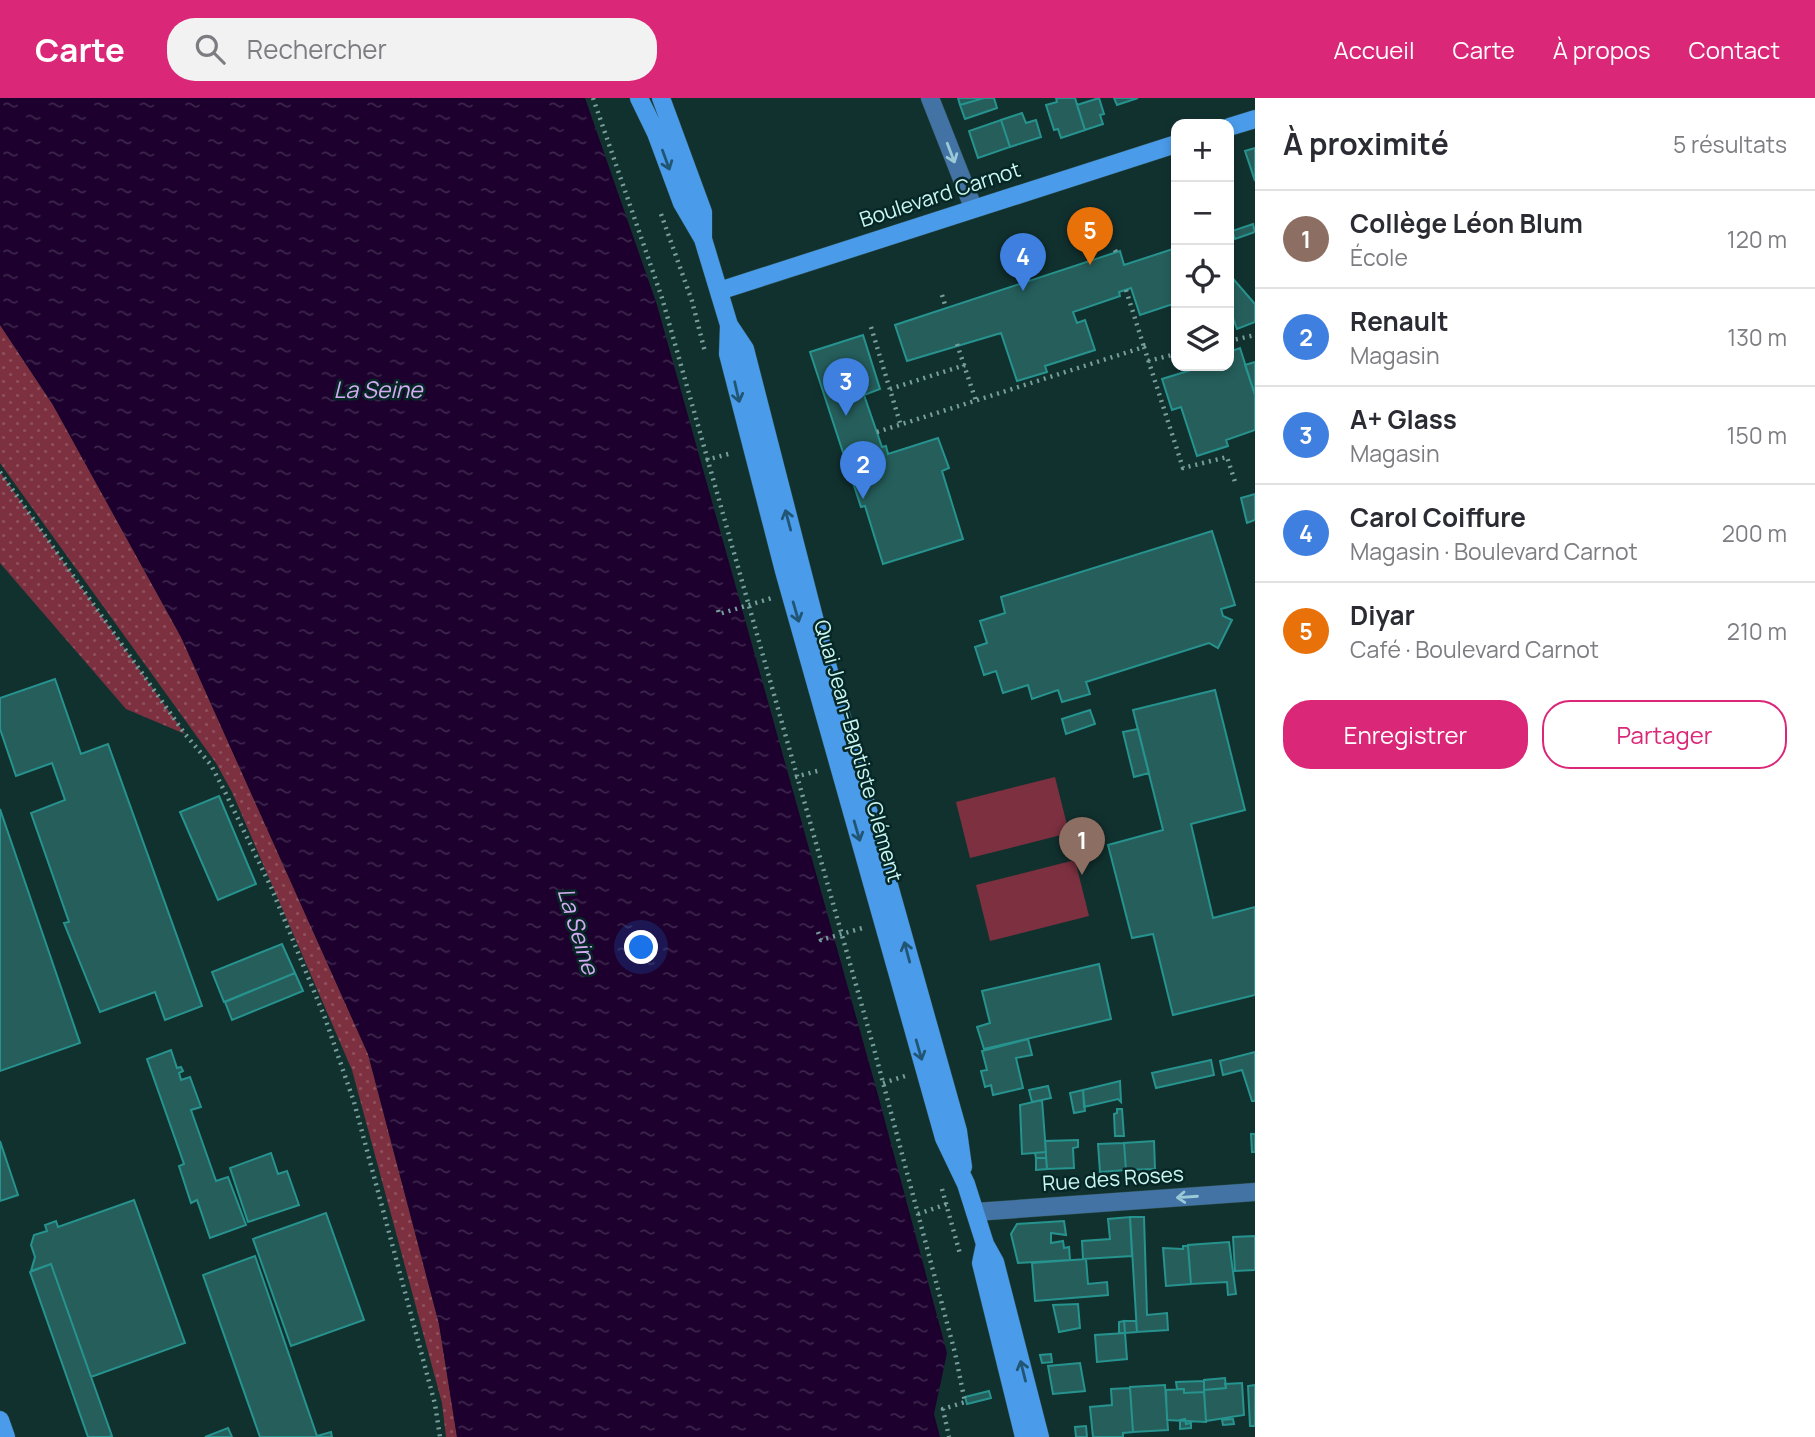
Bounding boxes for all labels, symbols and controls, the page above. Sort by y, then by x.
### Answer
search box [167,18,657,81]
text: Carte [35,27,125,72]
icon: search [191,30,229,68]
text: Rechercher [247,31,387,67]
text: Accueil [1334,33,1414,66]
text: Carte [1452,33,1515,66]
text: À propos [1553,33,1651,66]
text: Contact [1689,33,1780,66]
map controls [1171,119,1234,371]
button: + [1171,119,1234,182]
text: À proximité [1283,123,1449,164]
text: 5 résultats [1673,128,1787,160]
one-way arrow [946,141,959,163]
one-way arrow [661,149,674,171]
street label: Boulevard Carnot [856,155,1024,233]
button: − [1171,182,1234,245]
text: Collège Léon Blum [1350,205,1583,241]
pin: 5 [1067,207,1113,265]
text: 1 [1301,223,1311,255]
text: 120 m [1727,223,1787,255]
pin: 4 [1000,233,1046,291]
text: École [1350,241,1408,273]
button: locate [1171,245,1234,308]
text: Renault [1350,303,1448,339]
button: layers [1171,308,1234,371]
text: 2 [1299,321,1313,353]
text: 130 m [1727,321,1787,353]
text: Magasin [1350,339,1440,371]
pin: 3 [823,358,869,416]
water label: La Seine [333,373,424,405]
one-way arrow [731,380,745,403]
text: A+ Glass [1350,401,1457,437]
text: 3 [1299,419,1313,451]
text: 150 m [1727,419,1787,451]
text: Magasin [1350,437,1440,469]
pin: 2 [840,441,886,499]
text: Carol Coiffure [1350,499,1526,535]
one-way arrow [781,509,794,532]
text: 4 [1299,517,1313,549]
text: 200 m [1722,517,1787,549]
text: Magasin · Boulevard Carnot [1350,535,1638,567]
text: Diyar [1350,597,1415,633]
one-way arrow [790,601,803,623]
text: 5 [1299,615,1313,647]
text: 210 m [1727,615,1787,647]
street label: Quai Jean-Baptiste Clément [808,616,910,885]
text: Café · Boulevard Carnot [1350,633,1599,665]
button: Enregistrer [1283,700,1528,769]
button: Partager [1542,700,1787,769]
pin: 1 [1059,817,1105,875]
one-way arrow [851,819,864,842]
water label: La Seine [551,883,608,979]
your location [624,930,658,964]
one-way arrow [900,941,913,964]
one-way arrow [913,1038,926,1061]
street label: Rue des Roses [1041,1159,1185,1197]
one-way arrow [1176,1191,1199,1204]
one-way arrow [1016,1360,1029,1383]

